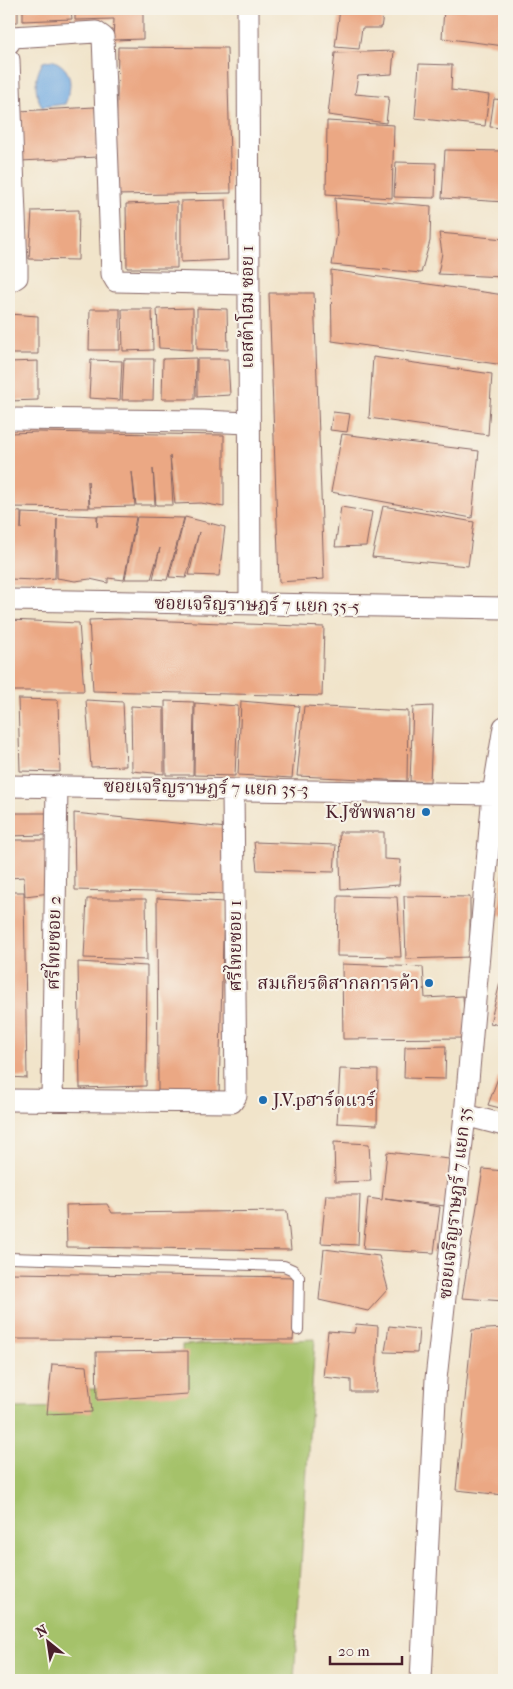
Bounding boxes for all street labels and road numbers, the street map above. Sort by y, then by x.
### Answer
street label: เอสต้าโฮม ซอย 1 [234,245,258,369]
street label: ซอยเจริญราษฎร์ 7 แยก 35-5 [154,592,360,617]
street label: ซอยเจริญราษฎร์ 7 แยก 35-3 [103,775,309,800]
street label: ศรีไทยซอย 2 [41,895,65,990]
street label: ศรีไทยซอย 1 [223,900,246,992]
street label: ซอยเจริญราษฎร์ 7 แยก 35 [433,1106,476,1300]

